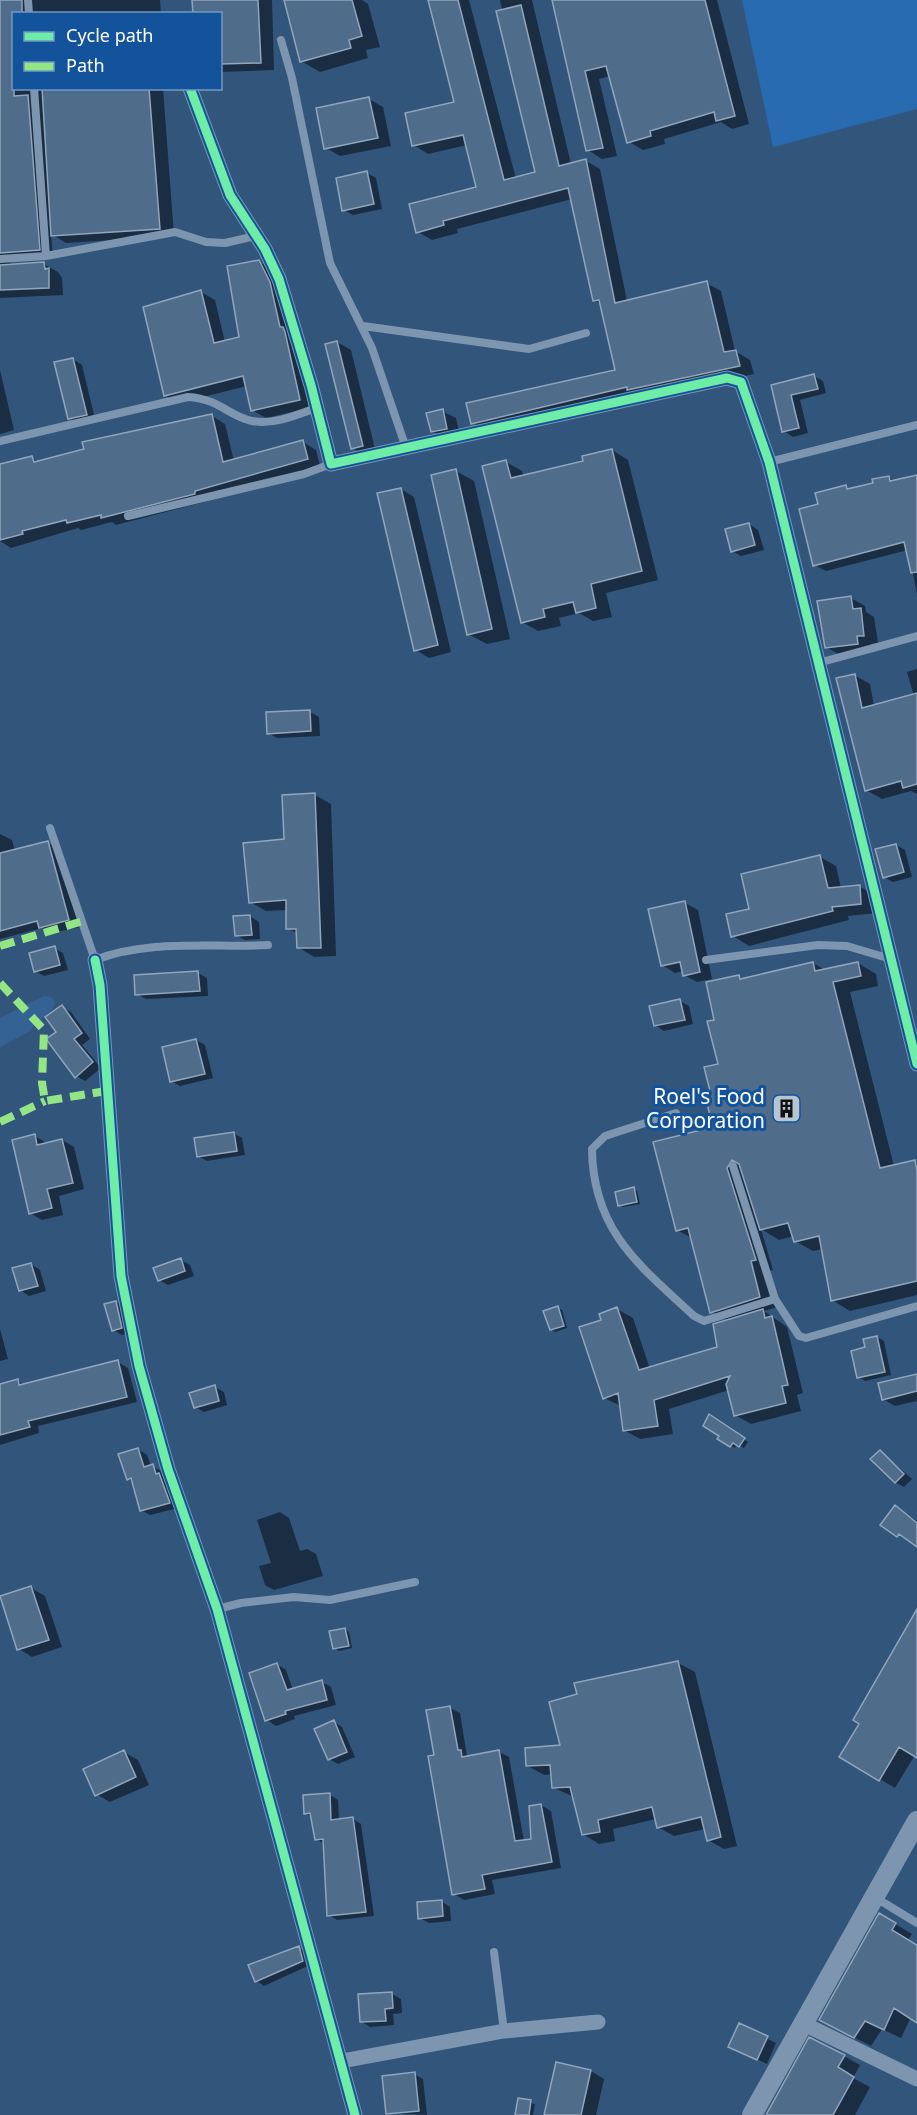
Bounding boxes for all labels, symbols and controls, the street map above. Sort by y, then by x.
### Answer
legend [12,12,222,90]
text: Cycle path [66,23,153,47]
text: Path [66,53,105,77]
place label: Roel's Food Corporation [646,1082,765,1134]
building icon: Roel's Food Corporation [770,1092,802,1124]

